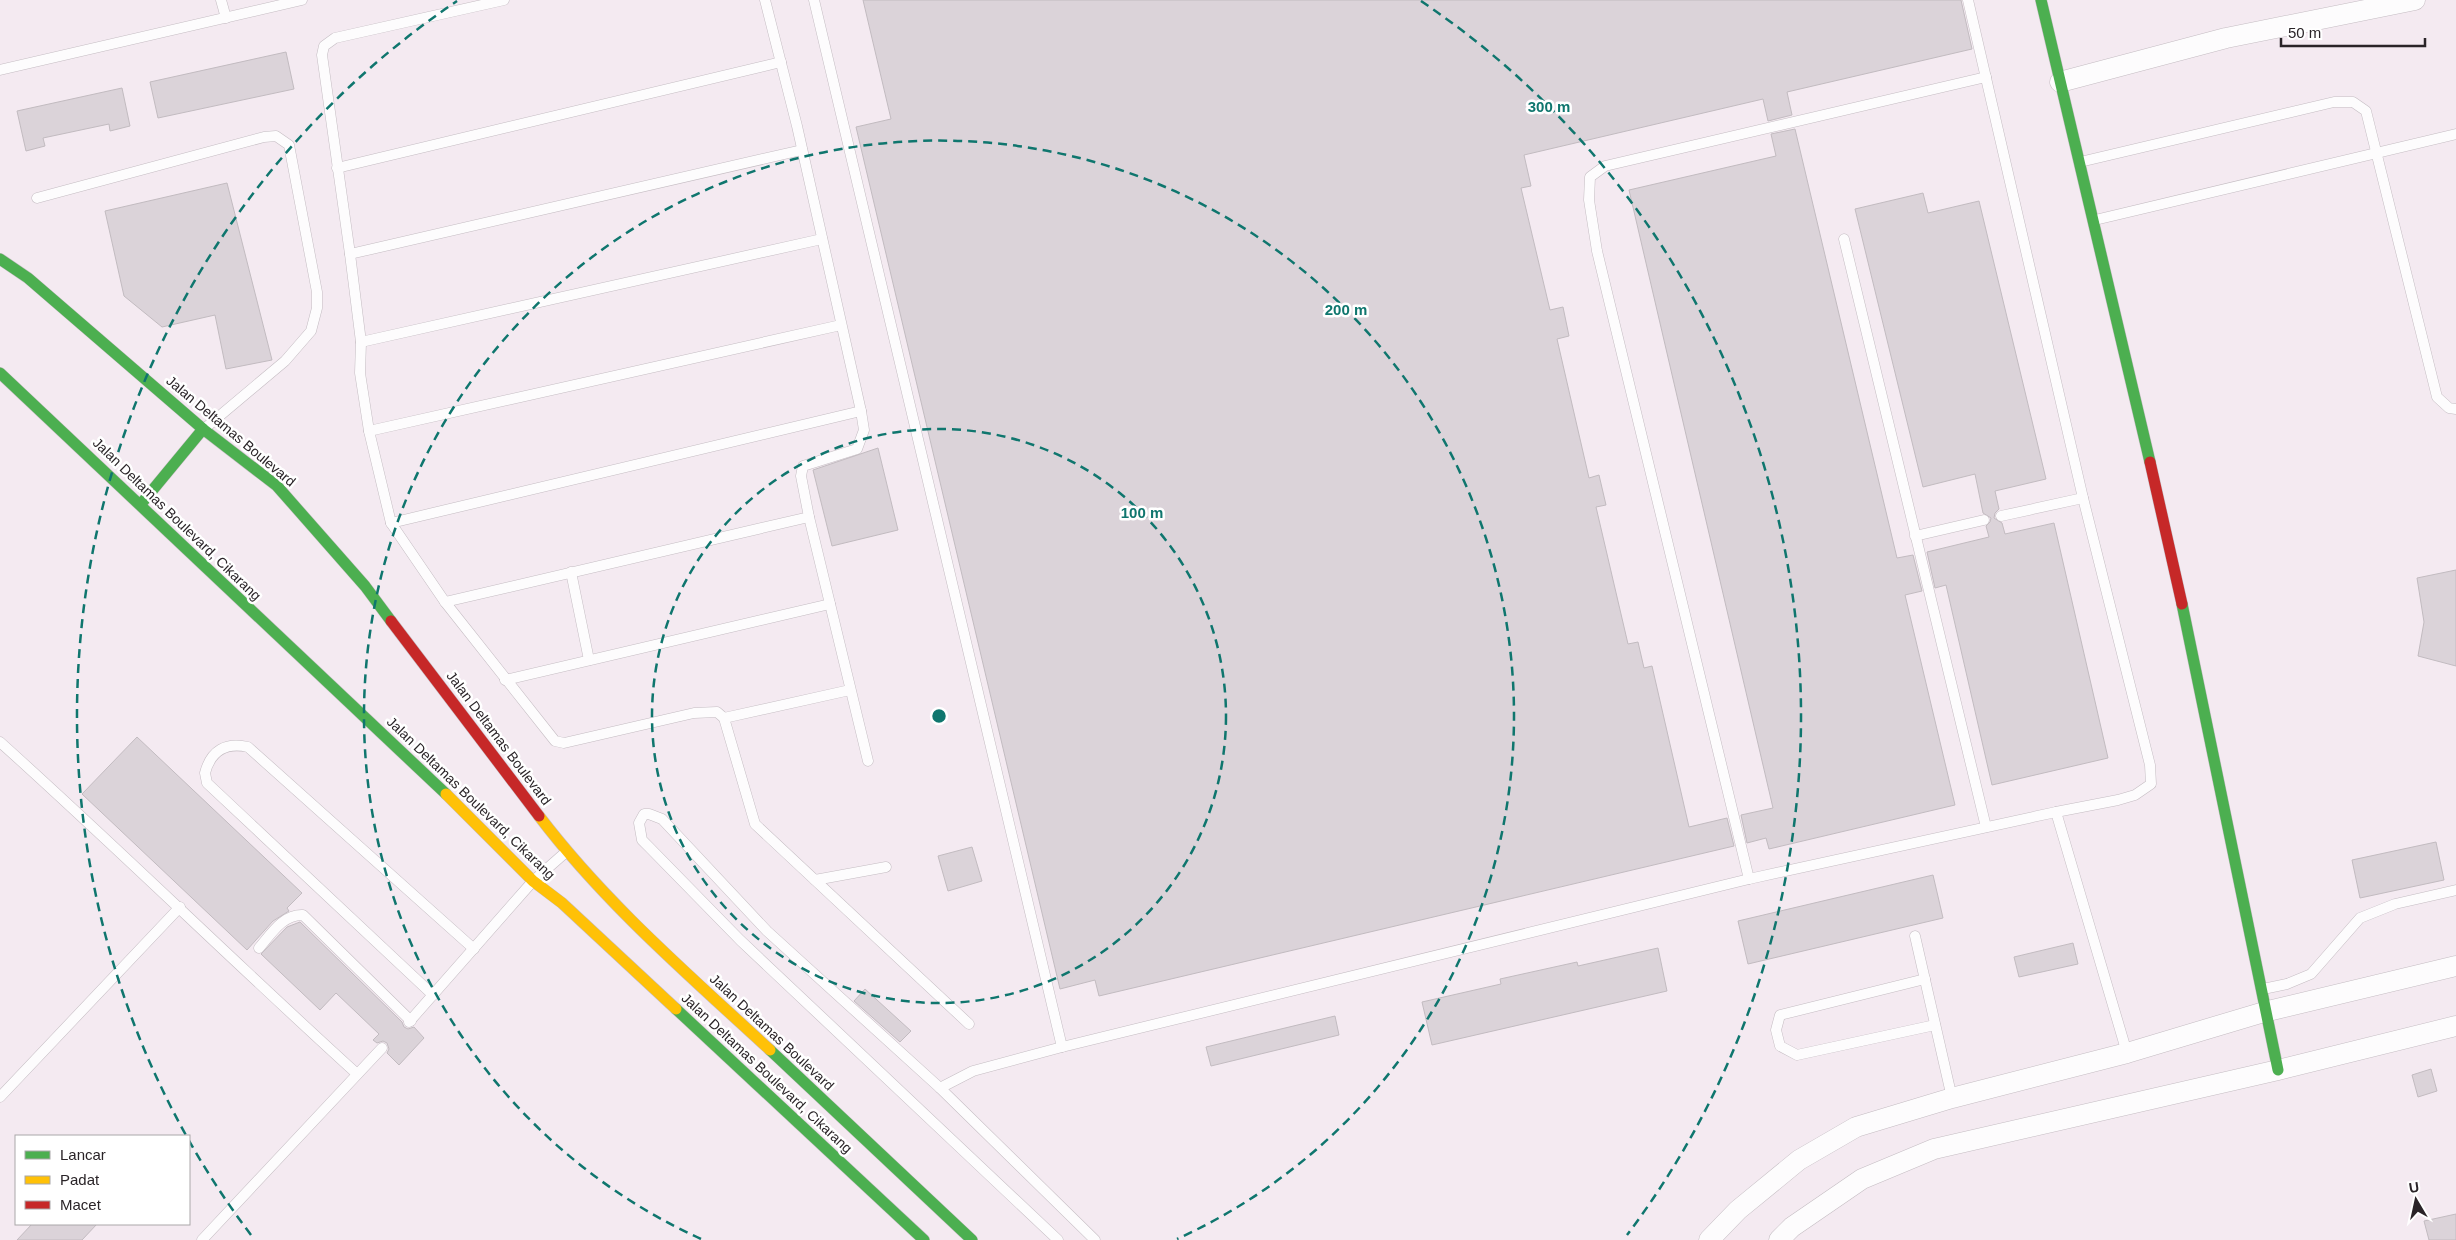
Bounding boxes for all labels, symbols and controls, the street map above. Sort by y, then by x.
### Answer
scale bar [2281,15,2425,47]
text: 50 m [2288,24,2321,41]
text: 300 m [1528,98,1570,115]
text: 200 m [1325,301,1367,318]
street label: Jalan Deltamas Boulevard [163,372,299,490]
street label: Jalan Deltamas Boulevard, Cikarang [90,434,264,604]
text: 100 m [1121,504,1163,521]
street label: Jalan Deltamas Boulevard [443,668,555,808]
centre of rings [930,707,948,725]
street label: Jalan Deltamas Boulevard, Cikarang [384,713,558,883]
street label: Jalan Deltamas Boulevard [707,970,837,1094]
street label: Jalan Deltamas Boulevard, Cikarang [678,990,856,1156]
legend [15,1135,190,1225]
text: Lancar [60,1146,106,1163]
text: Padat [60,1171,100,1188]
north arrow [2391,1175,2441,1225]
text: U [2408,1178,2420,1196]
text: Macet [60,1196,102,1213]

